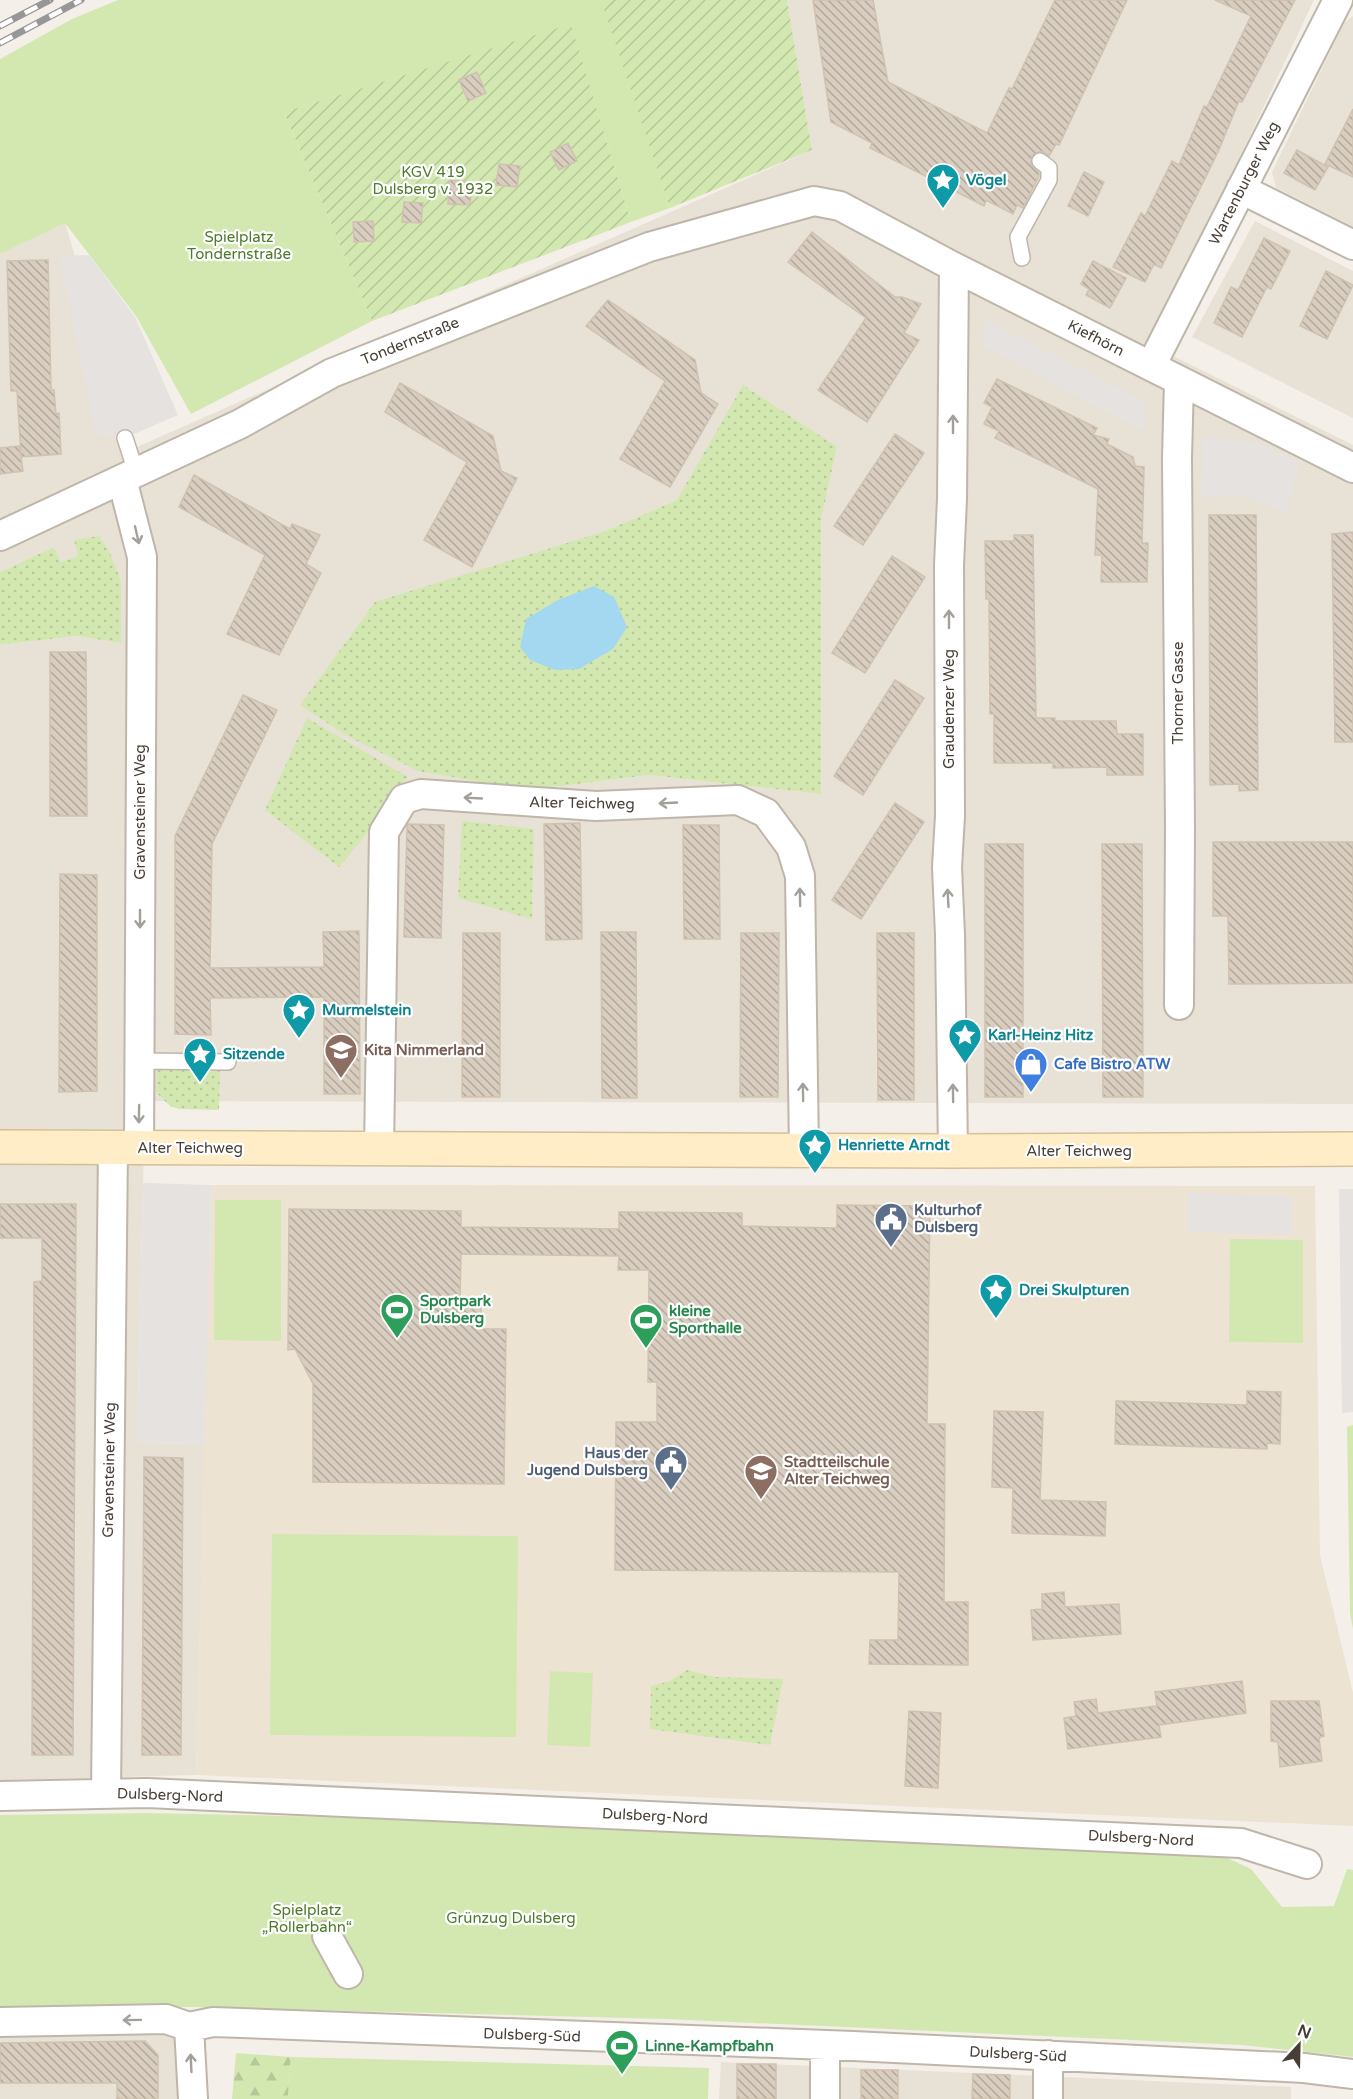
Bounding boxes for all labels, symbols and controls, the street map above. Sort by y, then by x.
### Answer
street label: Wartenburger Weg [1205,118,1283,248]
place icon: Vögel [925,162,961,209]
park label: KGV 419 Dulsberg v. 1932 [373,163,493,198]
place label: Vögel [966,171,1006,190]
park label: Spielplatz Tondernstraße [187,228,291,263]
street label: Tondernstraße [358,313,462,369]
street label: Kiefhörn [1065,316,1127,360]
one-way arrow [947,415,959,435]
one-way arrow [132,525,143,545]
one-way arrow [943,610,955,630]
street label: Thorner Gasse [1169,642,1187,745]
street label: Graudenzer Weg [940,649,958,769]
street label: Gravensteiner Weg [131,744,149,880]
one-way arrow [464,793,484,804]
street label: Alter Teichweg [529,793,635,813]
one-way arrow [658,797,678,809]
one-way arrow [795,888,806,908]
one-way arrow [943,889,954,909]
one-way arrow [134,908,146,928]
place icon: Murmelstein [281,992,317,1039]
place label: Murmelstein [322,1001,411,1019]
place icon: Karl-Heinz Hitz [947,1017,983,1064]
place label: Karl-Heinz Hitz [988,1026,1094,1044]
school or university icon: Kita Nimmerland [323,1032,359,1079]
place icon: Sitzende [182,1036,218,1083]
place label: Kita Nimmerland [364,1041,484,1059]
place label: Sitzende [223,1045,285,1063]
shop icon: Cafe Bistro ATW [1013,1046,1049,1093]
place label: Cafe Bistro ATW [1054,1055,1171,1073]
one-way arrow [797,1083,809,1103]
one-way arrow [947,1083,958,1103]
one-way arrow [133,1103,145,1123]
place icon: Henriette Arndt [797,1127,833,1174]
place label: Henriette Arndt [838,1136,950,1154]
street label: Alter Teichweg [137,1139,243,1157]
street label: Alter Teichweg [1026,1142,1132,1160]
public building icon: Kulturhof Dulsberg [873,1201,909,1248]
place label: Kulturhof Dulsberg [914,1201,982,1237]
place icon: Drei Skulpturen [978,1272,1014,1319]
place label: Drei Skulpturen [1019,1281,1129,1300]
sports icon: Sportpark Dulsberg [379,1292,415,1339]
place label: Sportpark Dulsberg [420,1292,491,1328]
sports icon: kleine Sporthalle [628,1302,664,1349]
place label: kleine Sporthalle [669,1302,742,1338]
street label: Gravensteiner Weg [99,1402,119,1538]
place label: Haus der Jugend Dulsberg [526,1444,648,1480]
public building icon: Haus der Jugend Dulsberg [653,1444,689,1491]
school or university icon: Stadtteilschule Alter Teichweg [743,1453,779,1500]
place label: Stadtteilschule Alter Teichweg [784,1453,890,1489]
street label: Dulsberg-Nord [117,1784,223,1806]
street label: Dulsberg-Nord [601,1804,709,1828]
street label: Dulsberg-Nord [1087,1826,1195,1850]
park label: Spielplatz „Rollerbahn“ [262,1901,352,1936]
park label: Grünzug Dulsberg [446,1909,576,1927]
one-way arrow [122,2014,142,2026]
north arrow [1269,2015,1329,2075]
text: N [1295,2020,1314,2044]
street label: Dulsberg-Süd [483,2024,581,2046]
sports icon: Linne-Kampfbahn [604,2028,640,2075]
place label: Linne-Kampfbahn [645,2037,774,2056]
street label: Dulsberg-Süd [969,2042,1067,2066]
one-way arrow [185,2053,196,2073]

